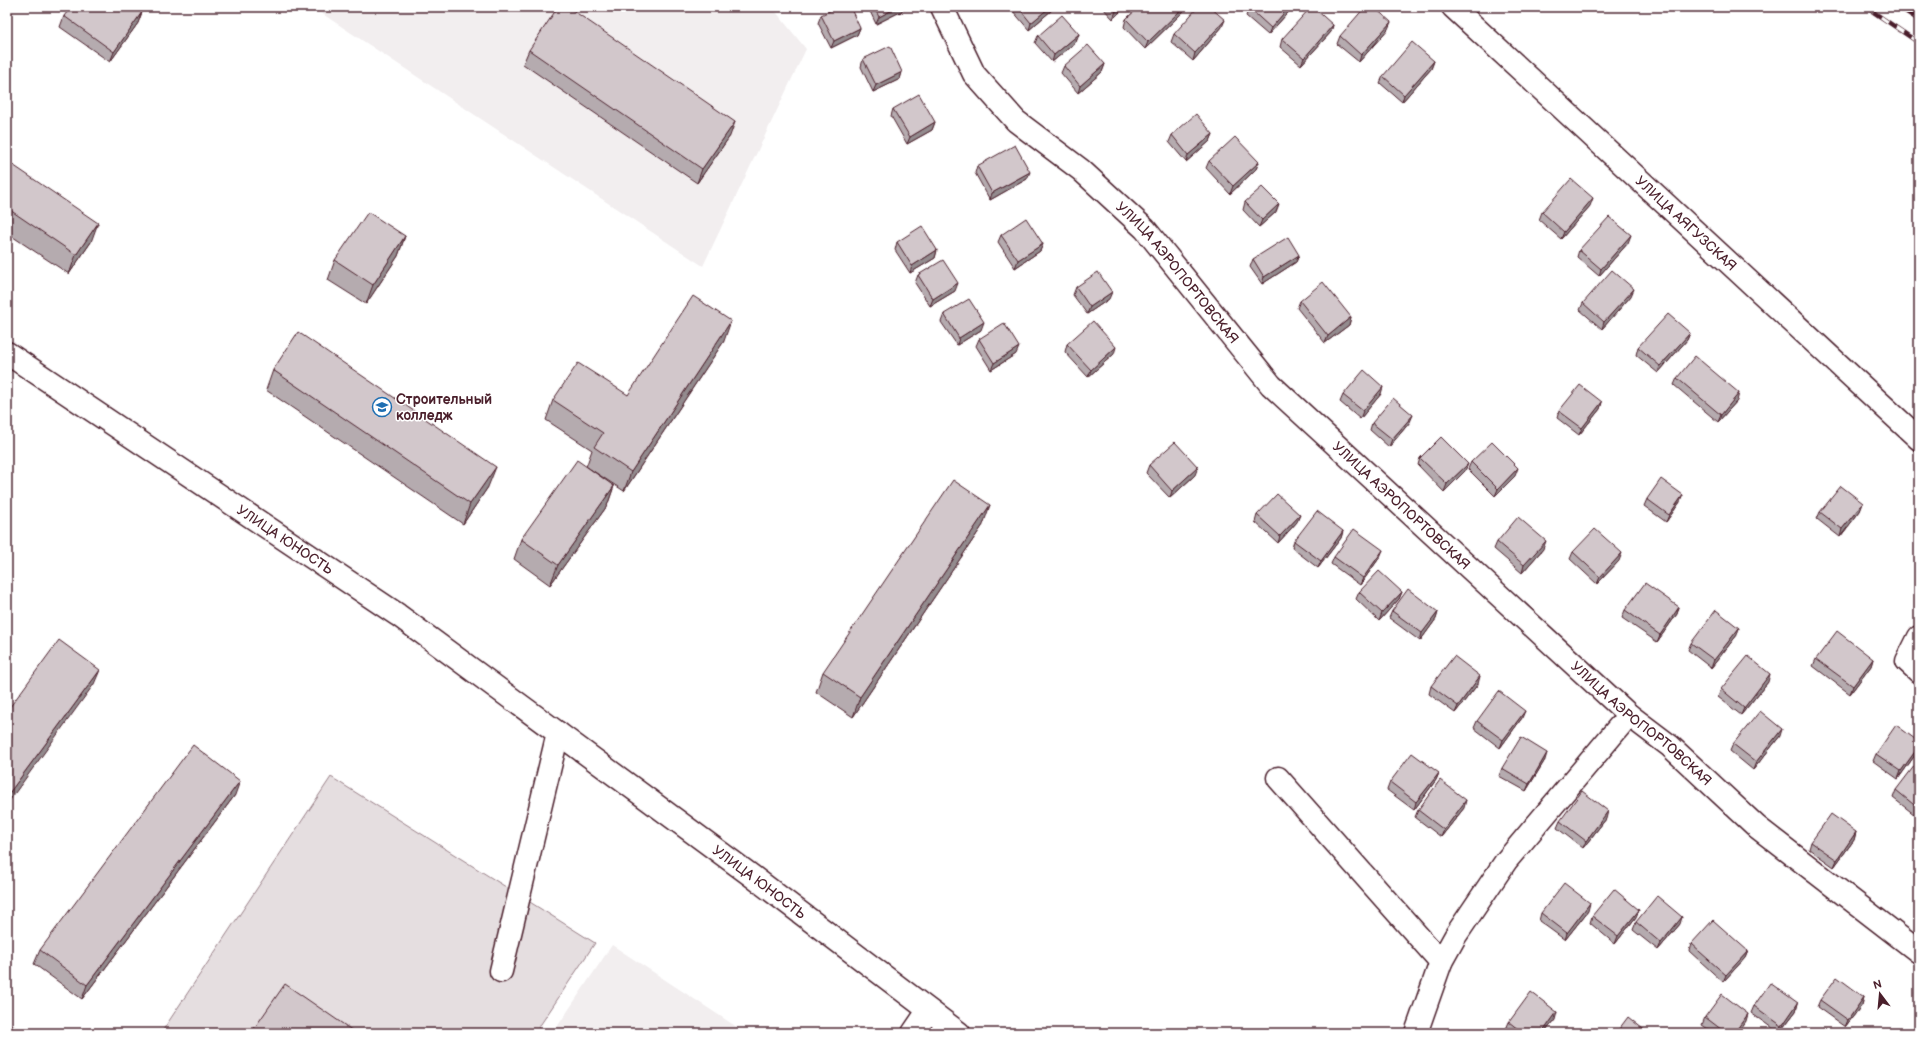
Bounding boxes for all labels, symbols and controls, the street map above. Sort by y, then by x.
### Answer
street label: УЛИЦА АЯГУЗСКАЯ [1632,173,1740,275]
street label: УЛИЦА АЭРОПОРТОВСКАЯ [1112,199,1242,347]
place label: Строительный колледж [396,391,492,424]
school or university icon: Строительный колледж [371,396,393,418]
street label: УЛИЦА АЭРОПОРТОВСКАЯ [1329,438,1474,573]
street label: УЛИЦА ЮНОСТЬ [234,502,336,578]
street label: УЛИЦА АЭРОПОРТОВСКАЯ [1567,658,1715,789]
street label: УЛИЦА ЮНОСТЬ [709,842,809,923]
north arrow [1860,974,1900,1014]
text: N [1872,977,1883,992]

